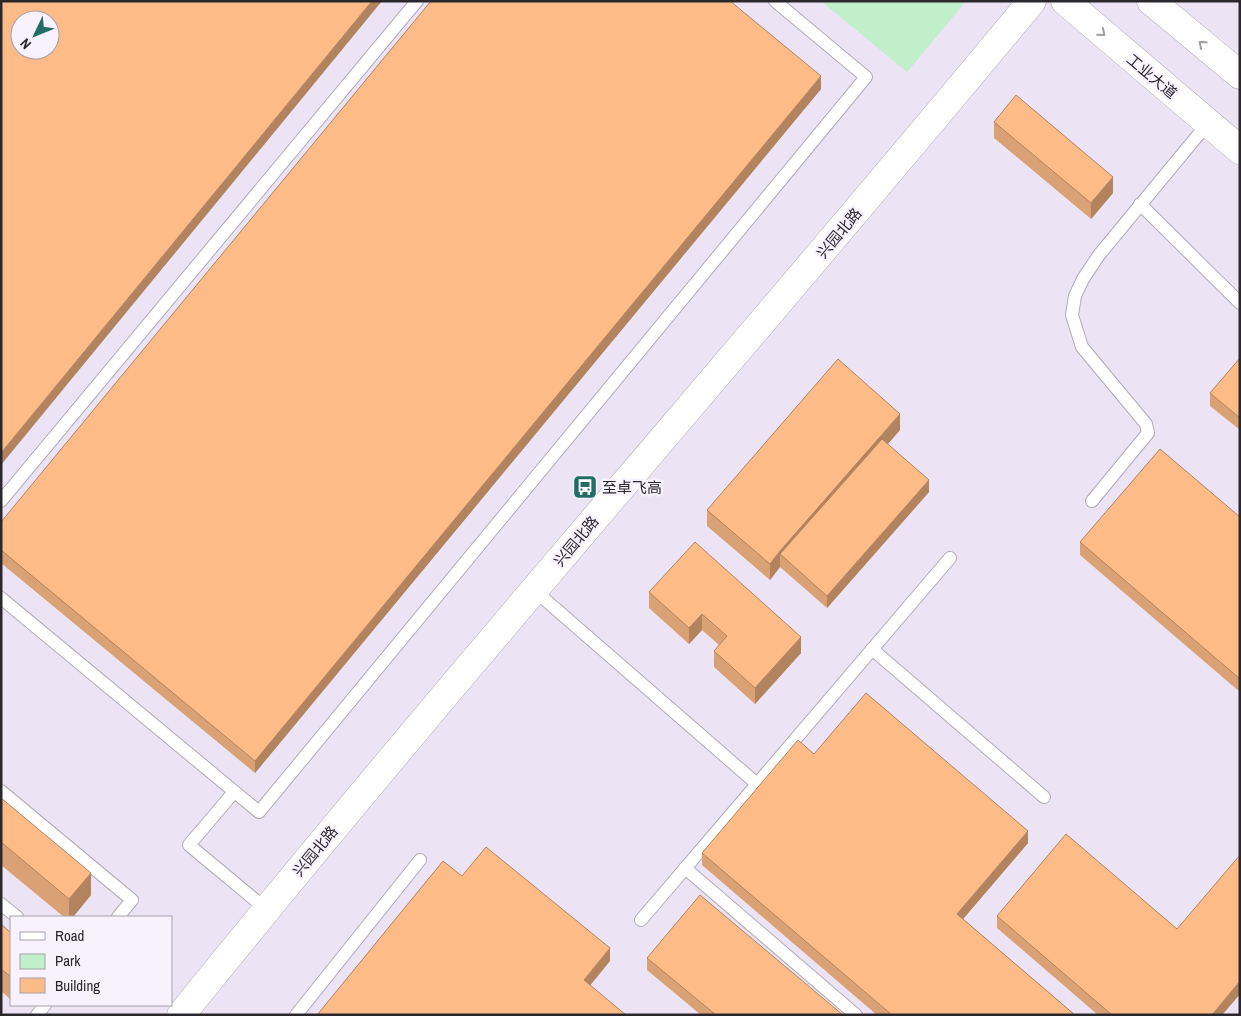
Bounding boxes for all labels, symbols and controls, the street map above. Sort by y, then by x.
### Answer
north arrow [10,10,60,60]
one-way arrow [1096,27,1105,36]
text: N [16,35,35,53]
one-way arrow [1199,40,1208,49]
street label: 工业大道 [1122,49,1182,103]
street label: 兴园北路 [812,203,866,263]
bus stop icon: 至卓飞高 [572,474,598,500]
place label: 至卓飞高 [602,477,662,498]
street label: 兴园北路 [549,511,603,571]
street label: 兴园北路 [288,821,342,881]
legend [10,916,172,1006]
text: Road [55,925,84,946]
text: Park [55,950,81,971]
text: Building [55,975,100,996]

